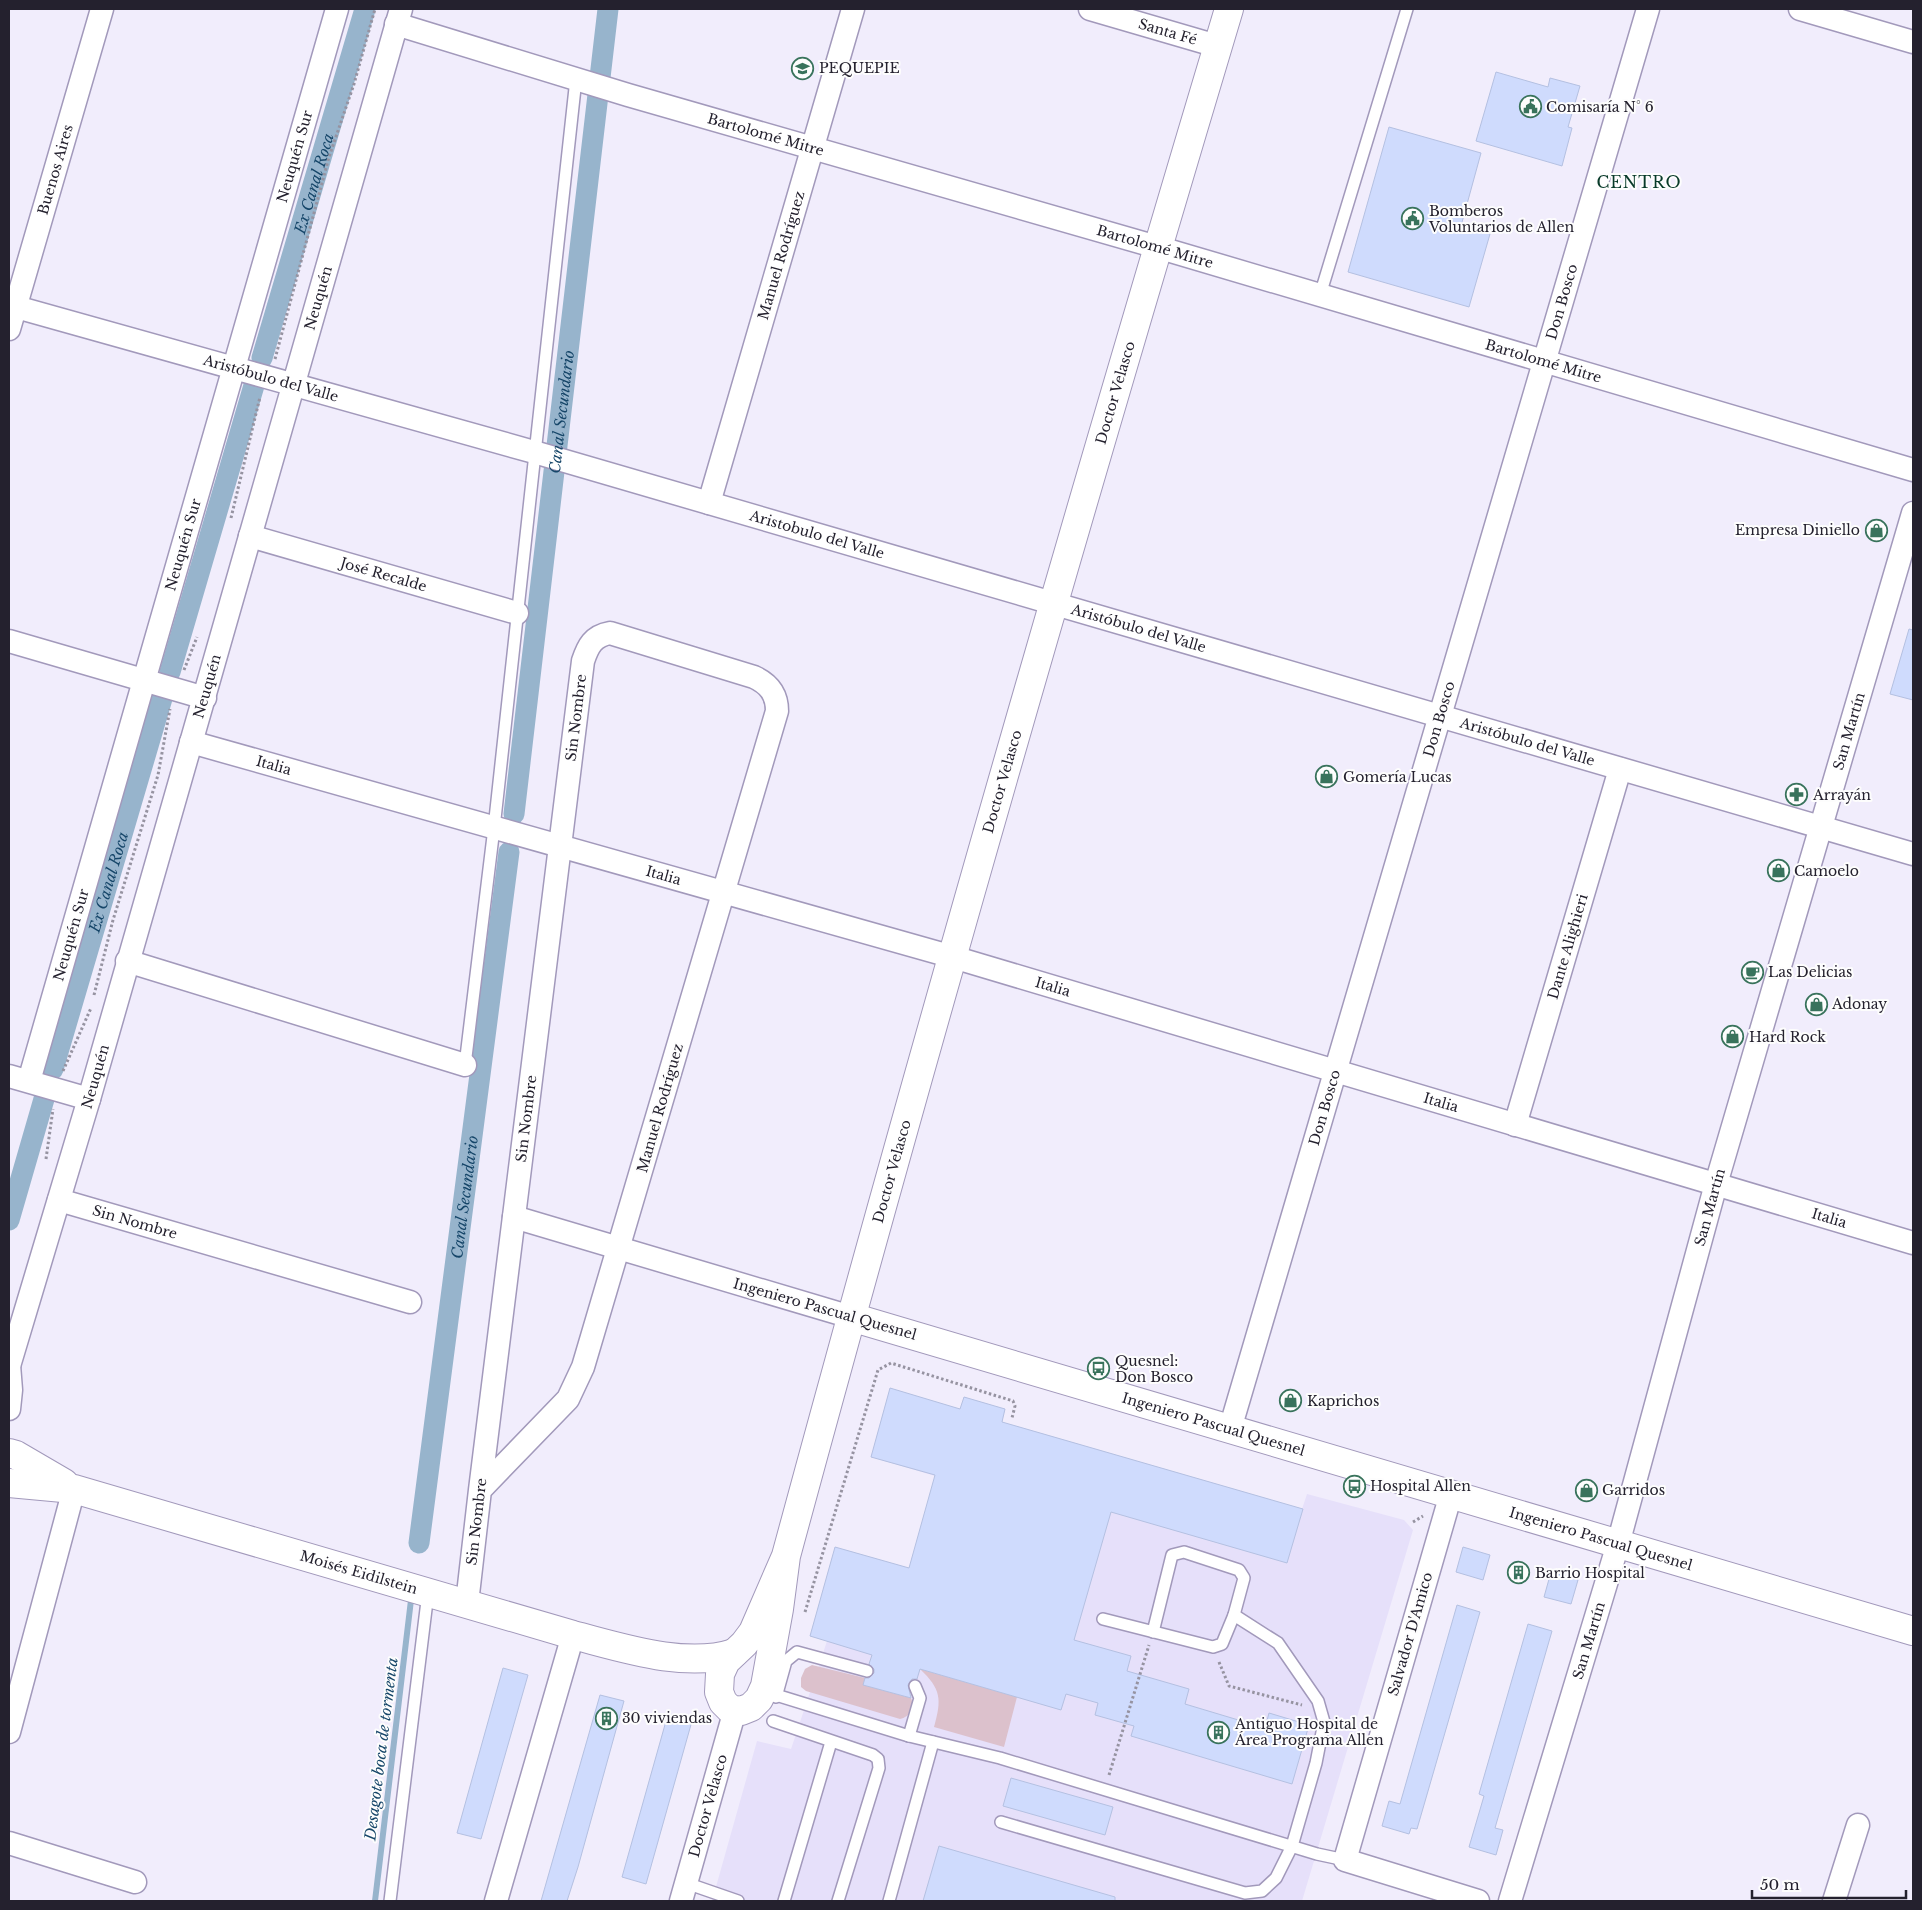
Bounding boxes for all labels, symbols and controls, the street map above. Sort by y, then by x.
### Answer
street label: Santa Fé [1136,15,1199,49]
school or university icon: PEQUEPIE [791,56,815,80]
place label: PEQUEPIE [819,59,900,77]
public building icon: Comisaría N° 6 [1518,95,1542,119]
place label: Comisaría N° 6 [1546,98,1654,116]
street label: Neuquén Sur [273,108,317,205]
street label: Bartolomé Mitre [705,109,826,160]
street label: Buenos Aires [34,122,77,217]
water label: Ex Canal Roca [289,131,337,237]
district label: CENTRO [1596,172,1682,192]
street label: Manuel Rodríguez [754,189,809,322]
place label: Bomberos Voluntarios de Allen [1428,202,1574,236]
public building icon: Bomberos Voluntarios de Allen [1401,207,1425,231]
street label: Bartolomé Mitre [1095,221,1215,272]
street label: Don Bosco [1542,262,1581,342]
street label: Neuquén [301,263,336,332]
street label: Bartolomé Mitre [1483,335,1604,387]
street label: Doctor Velasco [1092,339,1139,446]
water label: Canal Secundario [544,349,578,474]
street label: Aristóbulo del Valle [200,351,341,406]
street label: Neuquén Sur [161,496,205,593]
street label: Aristobulo del Valle [747,506,886,563]
shop icon: Empresa Diniello [1864,518,1888,542]
place label: Empresa Diniello [1735,521,1860,539]
street label: José Recalde [336,553,429,595]
street label: Aristóbulo del Valle [1068,600,1208,656]
street label: Neuquén [189,652,225,720]
street label: Sin Nombre [562,673,590,762]
street label: Don Bosco [1419,679,1459,759]
street label: San Martín [1829,690,1869,772]
street label: Aristóbulo del Valle [1457,713,1597,770]
street label: Doctor Velasco [979,728,1026,835]
street label: Italia [254,752,294,779]
shop icon: Gomería Lucas [1315,765,1339,789]
place label: Gomería Lucas [1343,768,1452,786]
pharmacy icon: Arrayán [1785,783,1809,807]
place label: Arrayán [1812,786,1871,804]
water label: Ex Canal Roca [84,829,132,935]
shop icon: Camoelo [1766,859,1790,883]
street label: Italia [644,862,683,889]
place label: Camoelo [1794,862,1859,880]
street label: Neuquén Sur [49,886,93,983]
street label: Dante Alighieri [1544,892,1592,1001]
cafe icon: Las Delicias [1740,960,1764,984]
place label: Las Delicias [1768,963,1852,981]
street label: Italia [1033,973,1073,1001]
shop icon: Adonay [1804,992,1828,1016]
place label: Adonay [1831,995,1887,1013]
shop icon: Hard Rock [1721,1025,1745,1049]
place label: Hard Rock [1749,1028,1826,1046]
street label: Manuel Rodríguez [633,1041,687,1174]
street label: Neuquén [78,1042,113,1111]
street label: Don Bosco [1305,1068,1344,1148]
street label: Sin Nombre [512,1074,540,1163]
street label: Italia [1421,1089,1461,1116]
street label: Doctor Velasco [869,1118,915,1225]
water label: Canal Secundario [447,1134,482,1260]
street label: San Martín [1690,1166,1729,1248]
street label: Sin Nombre [90,1201,179,1243]
street label: Italia [1809,1204,1849,1232]
street label: Ingeniero Pascual Quesnel [731,1274,919,1344]
place label: Quesnel: Don Bosco [1115,1352,1193,1386]
bus stop icon: Quesnel: Don Bosco [1087,1357,1111,1381]
street label: Ingeniero Pascual Quesnel [1120,1389,1308,1460]
shop icon: Kaprichos [1279,1389,1303,1413]
place label: Kaprichos [1307,1392,1379,1410]
bus stop icon: Hospital Allen [1342,1474,1366,1498]
street label: Sin Nombre [462,1477,490,1566]
place label: Hospital Allen [1370,1477,1471,1495]
shop icon: Garridos [1574,1478,1598,1502]
place label: Garridos [1602,1481,1665,1499]
street label: Ingeniero Pascual Quesnel [1507,1503,1695,1574]
street label: Moisés Eidilstein [298,1547,420,1598]
building icon: Barrio Hospital [1507,1561,1531,1585]
place label: Barrio Hospital [1535,1564,1645,1582]
street label: Salvador D'Amico [1384,1570,1436,1698]
street label: San Martín [1569,1599,1609,1682]
water label: Desagote boca de tormenta [360,1656,402,1843]
building icon: 30 viviendas [594,1706,618,1730]
place label: 30 viviendas [622,1709,712,1727]
place label: Antiguo Hospital de Área Programa Allen [1234,1715,1384,1749]
building icon: Antiguo Hospital de Área Programa Allen [1207,1720,1231,1744]
street label: Doctor Velasco [685,1752,731,1859]
scale bar [1752,1868,1906,1900]
text: 50 m [1760,1875,1800,1894]

